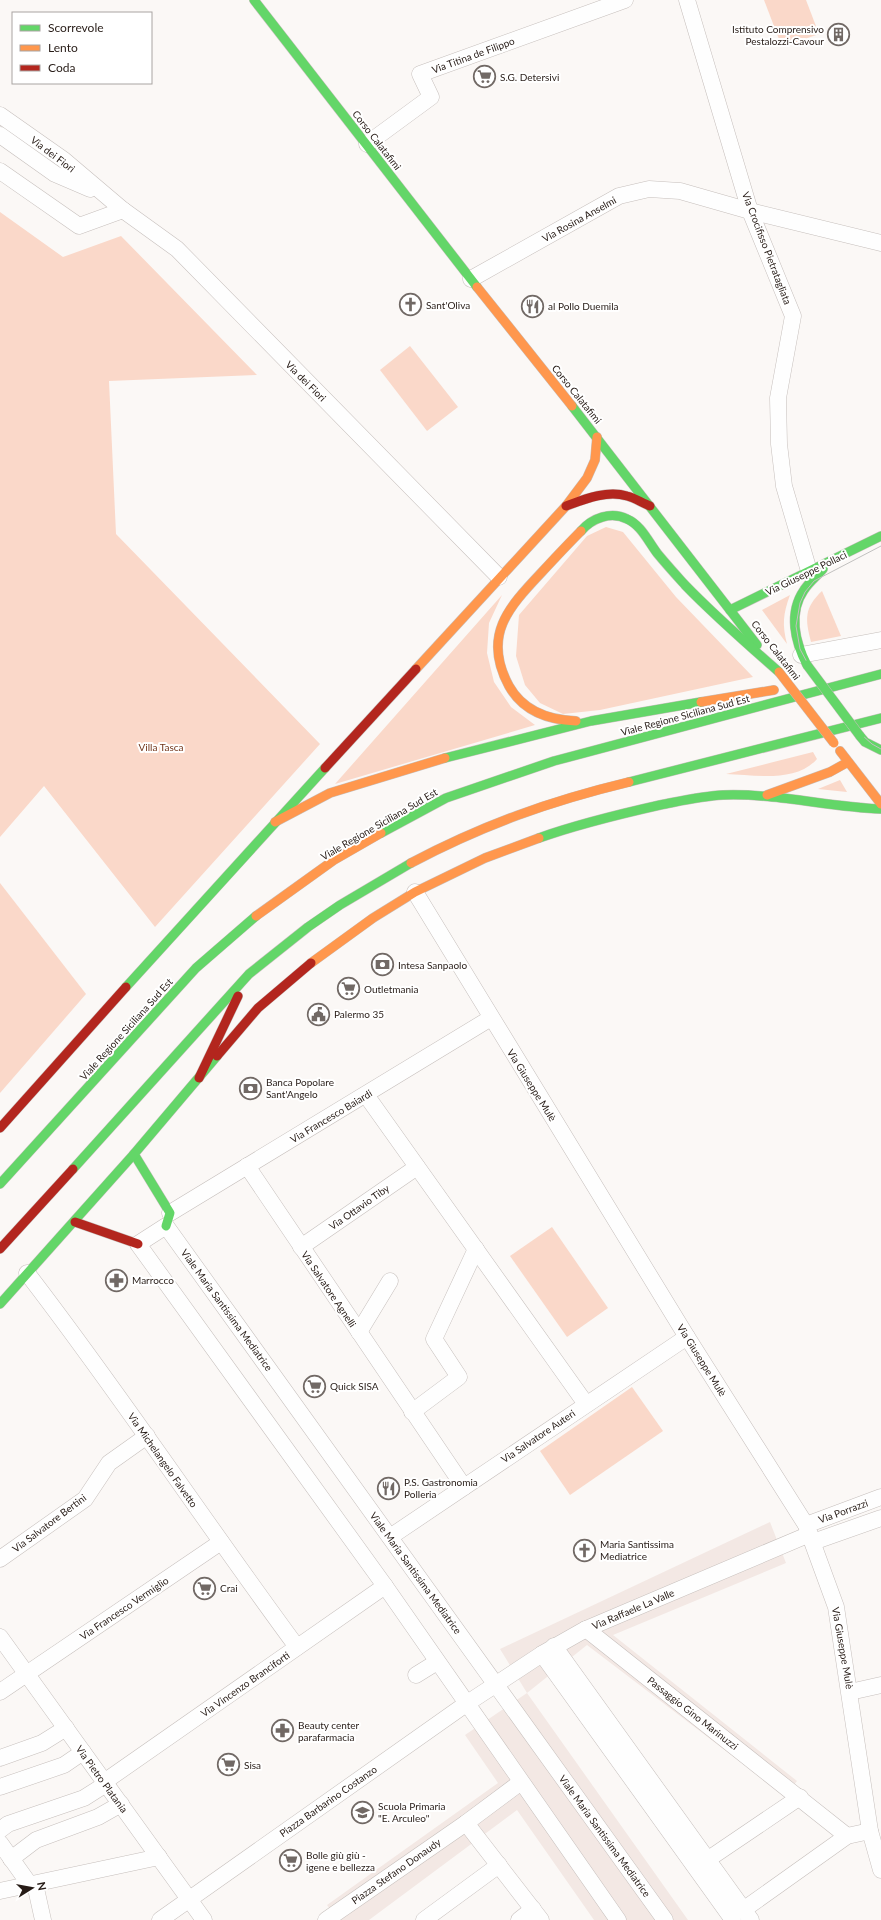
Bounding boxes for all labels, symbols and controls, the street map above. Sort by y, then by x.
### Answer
legend [12,12,152,84]
text: Scorrevole [48,20,104,35]
building icon: Istituto Comprensivo Pestalozzi-Cavour [826,22,852,48]
place label: Istituto Comprensivo Pestalozzi-Cavour [732,23,824,47]
street label: Via Titina de Filippo [430,34,516,76]
text: Lento [48,40,78,55]
text: Coda [48,60,75,75]
supermarket icon: S.G. Detersivi [471,64,497,90]
place label: S.G. Detersivi [500,71,559,83]
street label: Corso Calatafimi [350,108,404,172]
street label: Via dei Fiori [29,133,77,175]
street label: Via Crocifisso Pietratagliata [740,190,794,306]
street label: Via Rosina Anselmi [540,194,618,244]
church icon: Sant'Oliva [398,292,424,318]
restaurant icon: al Pollo Duemila [519,293,545,319]
place label: Sant'Oliva [426,299,470,311]
place label: al Pollo Duemila [548,300,619,312]
street label: Via dei Fiori [283,358,329,404]
street label: Corso Calatafimi [550,362,604,426]
street label: Via Giuseppe Pollaci [763,548,849,598]
street label: Corso Calatafimi [749,618,803,682]
street label: Viale Regione Siciliana Sud Est [619,692,751,738]
park label: Villa Tasca [139,741,183,753]
street label: Viale Regione Siciliana Sud Est [319,785,440,862]
bank icon: Intesa Sanpaolo [370,952,396,978]
place label: Intesa Sanpaolo [398,959,467,971]
street label: Viale Regione Siciliana Sud Est [77,975,175,1082]
supermarket icon: Outletmania [335,976,361,1002]
place label: Outletmania [364,983,418,995]
public building icon: Palermo 35 [305,1001,331,1027]
place label: Palermo 35 [334,1008,384,1020]
street label: Via Giuseppe Mulè [505,1047,559,1123]
bank icon: Banca Popolare Sant'Angelo [237,1075,263,1101]
place label: Banca Popolare Sant'Angelo [266,1076,334,1100]
street label: Via Francesco Baiardi [288,1087,374,1145]
street label: Via Ottavio Tiby [327,1181,392,1232]
street label: Viale Maria Santissima Mediatrice [179,1247,275,1373]
street label: Via Salvatore Agnelli [299,1249,359,1329]
pharmacy icon: Marrocco [104,1267,130,1293]
place label: Marrocco [132,1274,174,1286]
street label: Via Giuseppe Mulè [675,1322,729,1398]
supermarket icon: Quick SISA [301,1373,327,1399]
place label: Quick SISA [330,1380,379,1392]
street label: Via Salvatore Auteri [499,1407,577,1465]
street label: Via Michelangelo Falvetto [126,1410,200,1510]
restaurant icon: P.S. Gastronomia Polleria [375,1475,401,1501]
place label: P.S. Gastronomia Polleria [404,1476,478,1500]
street label: Via Salvatore Bertini [10,1491,88,1555]
street label: Via Porrazzi [817,1497,869,1525]
street label: Viale Maria Santissima Mediatrice [368,1510,464,1636]
church icon: Maria Santissima Mediatrice [571,1537,597,1563]
place label: Maria Santissima Mediatrice [600,1538,674,1562]
street label: Via Francesco Vermiglio [77,1574,171,1642]
supermarket icon: Crai [192,1575,218,1601]
place label: Crai [220,1582,238,1594]
street label: Via Raffaele La Valle [590,1586,676,1632]
street label: Via Giuseppe Mulè [830,1606,856,1690]
street label: Via Vincenzo Branciforti [198,1649,292,1719]
street label: Passaggio Gino Marinuzzi [645,1674,741,1752]
pharmacy icon: Beauty center parafarmacia [269,1718,295,1744]
place label: Beauty center parafarmacia [298,1719,360,1743]
street label: Via Pietro Platania [74,1743,130,1815]
supermarket icon: Sisa [215,1752,241,1778]
place label: Sisa [244,1759,261,1771]
street label: Piazza Barbarino Costanzo [277,1763,379,1839]
street label: Viale Maria Santissima Mediatrice [557,1773,653,1899]
school or university icon: Scuola Primaria "E. Arculeo" [350,1799,376,1825]
place label: Scuola Primaria "E. Arculeo" [378,1800,445,1824]
street label: Piazza Stefano Donaudy [349,1835,444,1906]
supermarket icon: Bolle giù giù - igene e bellezza [278,1848,304,1874]
place label: Bolle giù giù - igene e bellezza [306,1849,375,1873]
north arrow [12,1868,52,1908]
text: N [35,1881,49,1891]

